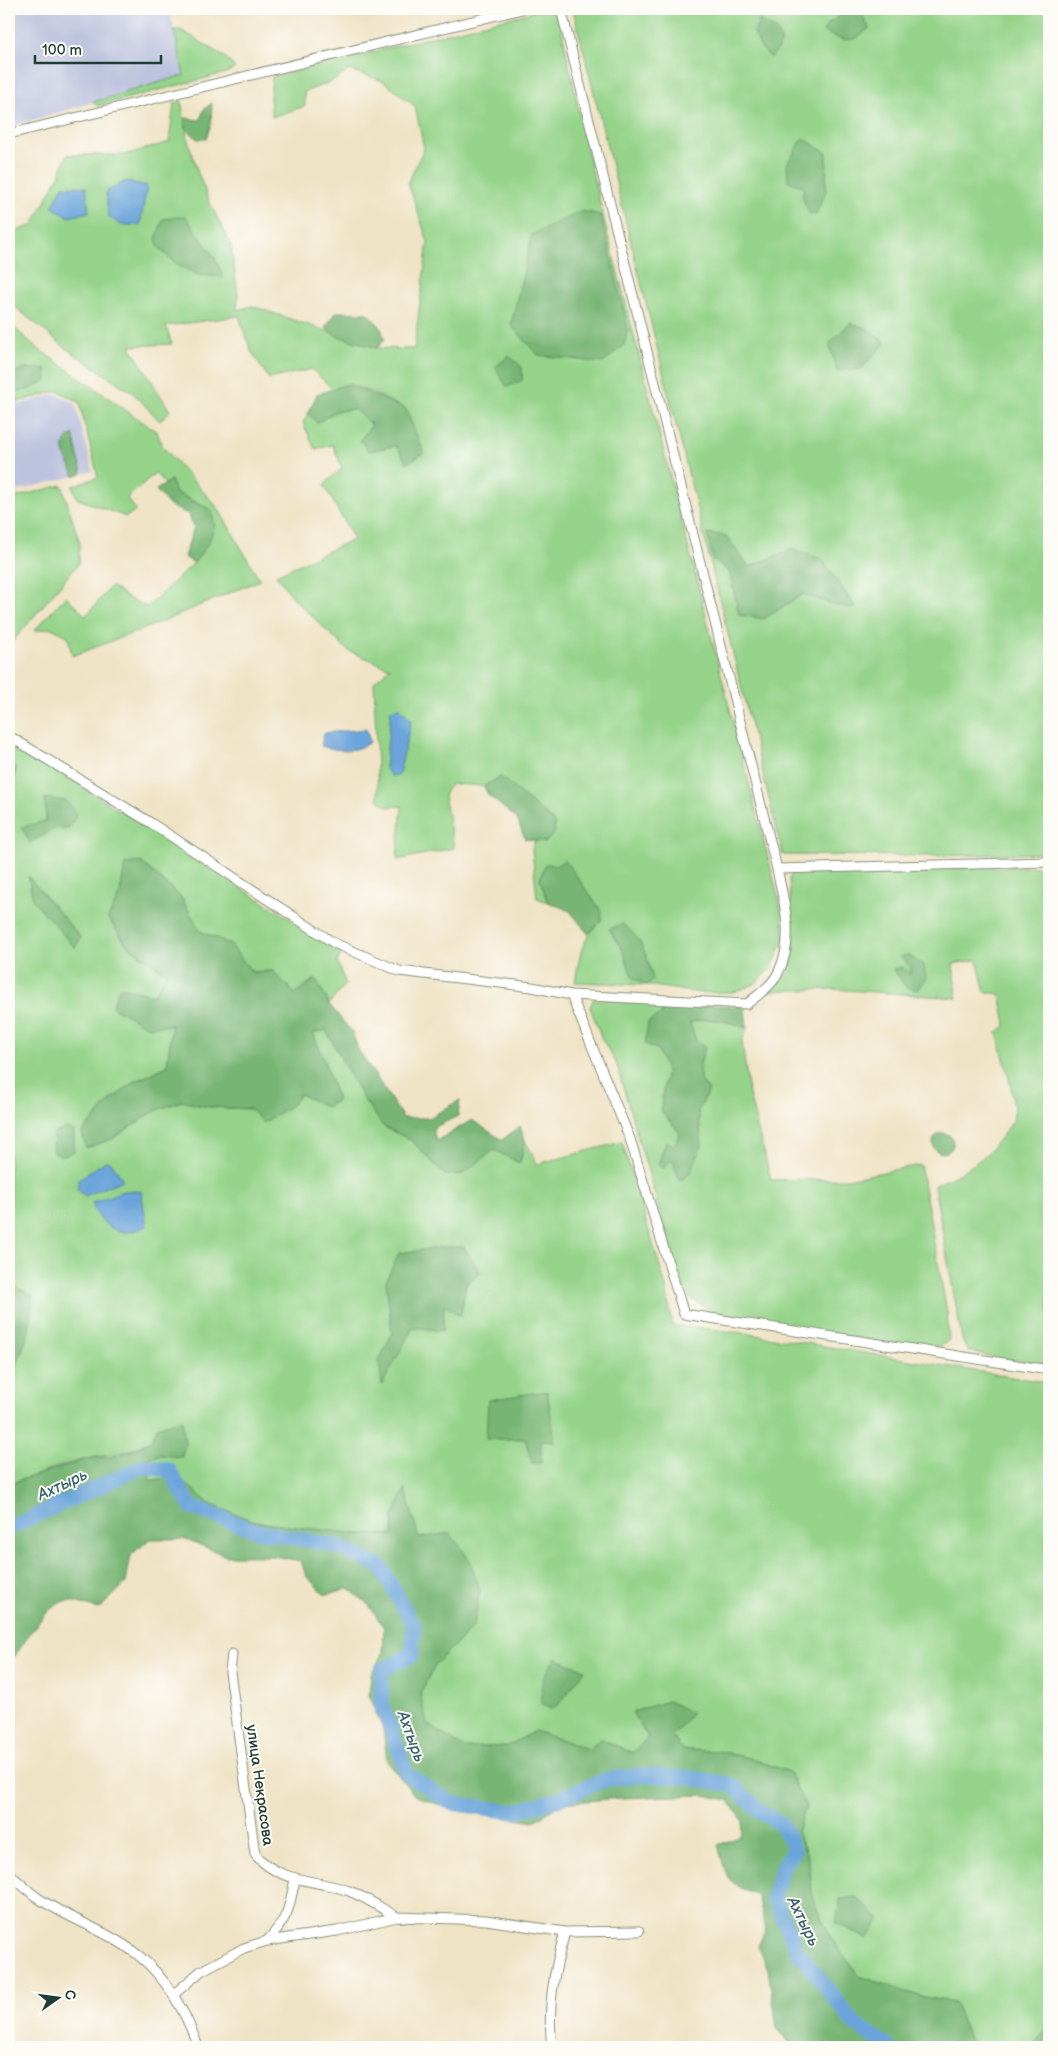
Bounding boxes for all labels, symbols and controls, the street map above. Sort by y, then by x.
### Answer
scale bar [35,32,161,64]
text: 100 m [42,41,82,60]
water label: Ахтырь [34,1466,91,1506]
water label: Ахтырь [392,1708,429,1765]
street label: улица Некрасова [242,1723,277,1847]
water label: Ахтырь [782,1893,823,1950]
north arrow [32,1974,82,2024]
text: С [61,1988,80,2002]

